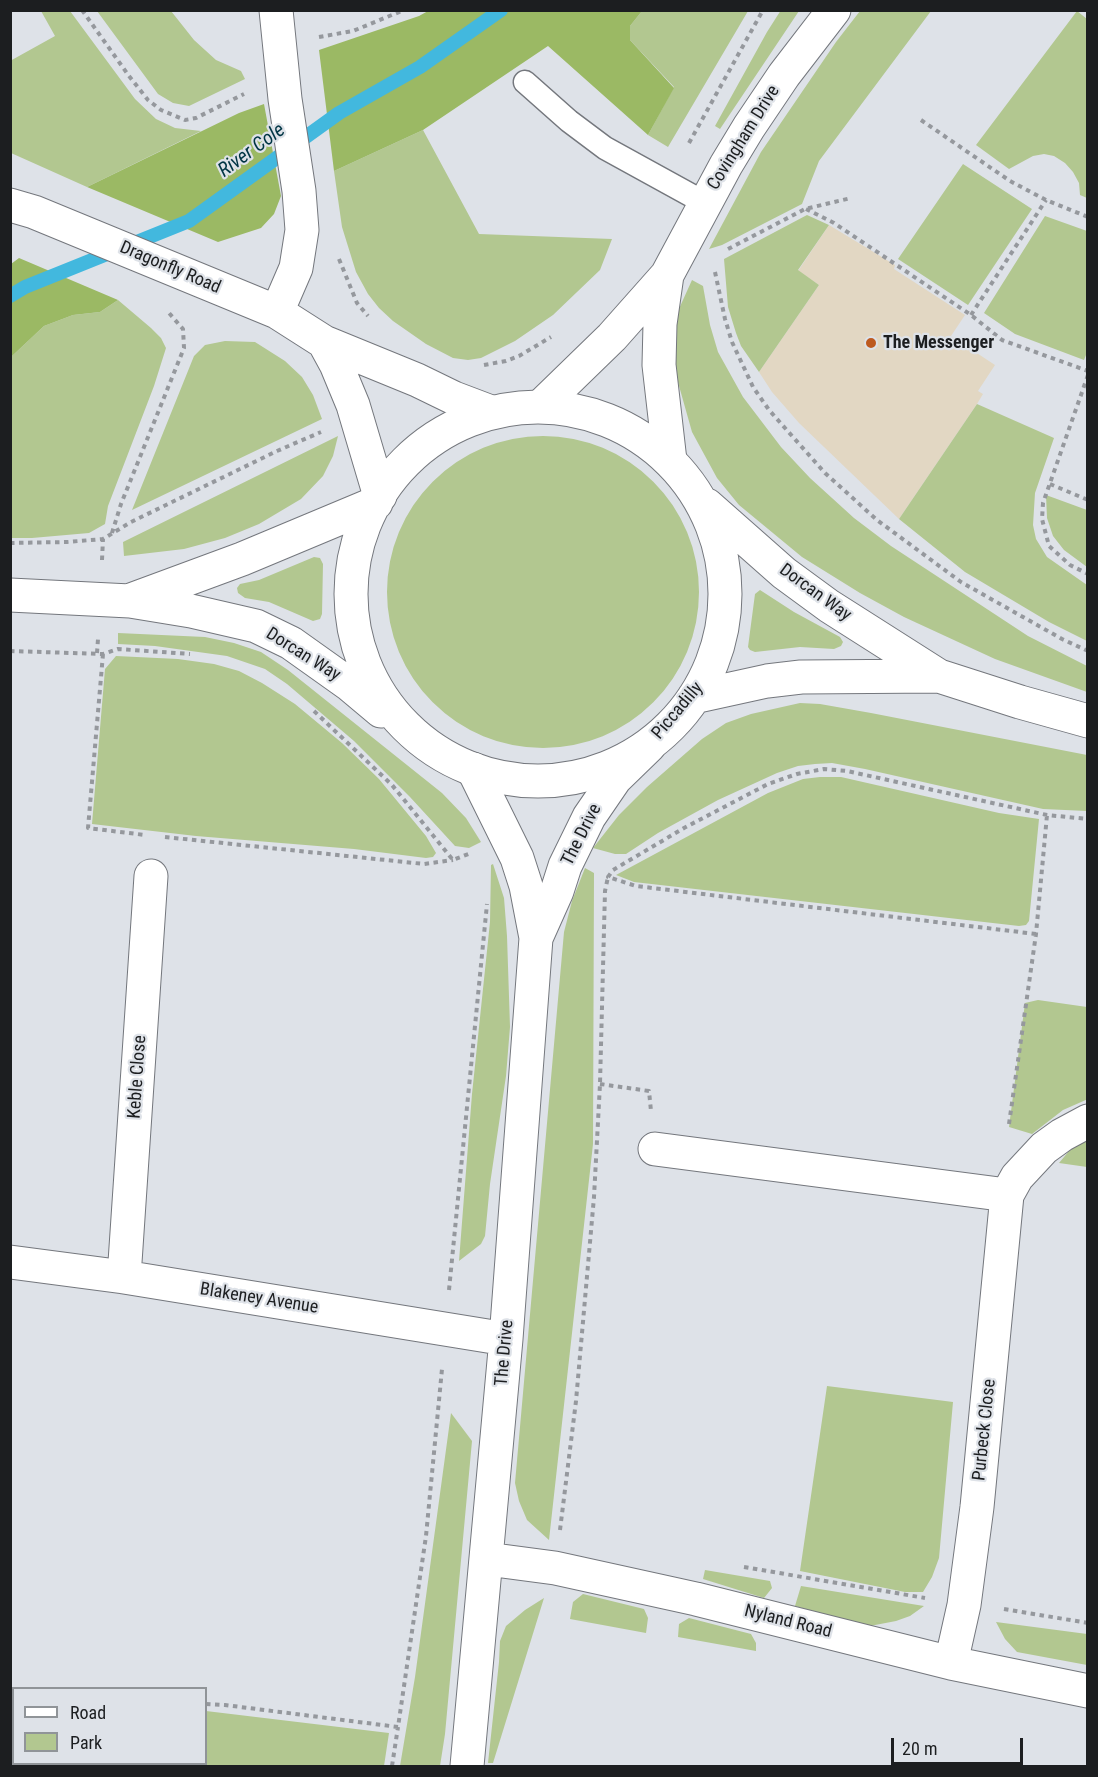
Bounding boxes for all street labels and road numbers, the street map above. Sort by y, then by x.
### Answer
street label: Covingham Drive [703,82,785,194]
street label: Dragonfly Road [116,237,224,299]
street label: Dorcan Way [775,560,855,626]
street label: Dorcan Way [262,624,344,686]
street label: Piccadilly [648,678,708,744]
street label: The Drive [557,800,607,870]
street label: Keble Close [124,1035,152,1119]
street label: Blakeney Avenue [198,1279,320,1319]
street label: The Drive [491,1319,519,1387]
street label: Purbeck Close [969,1378,1001,1482]
street label: Nyland Road [742,1601,834,1643]

